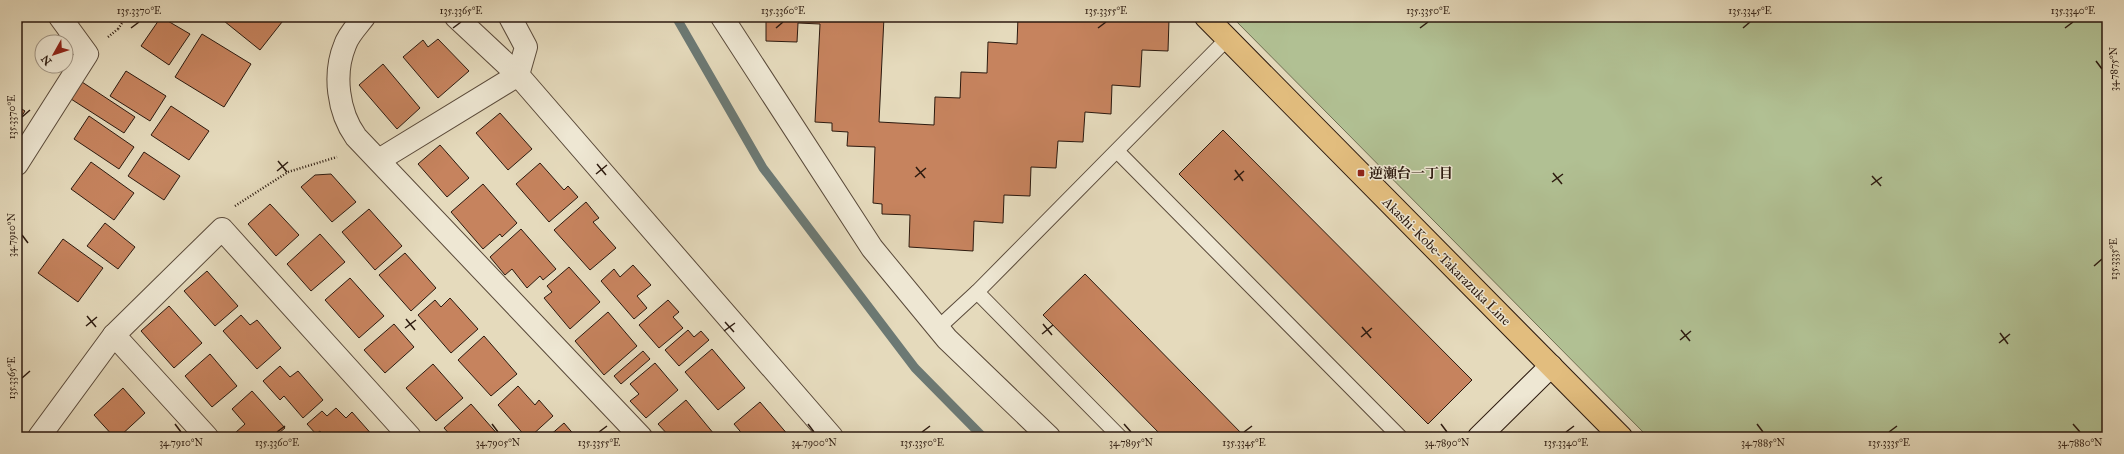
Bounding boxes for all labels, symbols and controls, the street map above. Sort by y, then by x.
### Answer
text: 135.3370°E [117,5,161,17]
text: 135.3365°E [440,5,482,17]
text: 135.3360°E [761,5,805,17]
text: 135.3355°E [1085,5,1127,17]
text: 135.3350°E [1406,5,1450,17]
text: 135.3345°E [1728,5,1772,17]
text: 135.3340°E [2051,5,2095,17]
north arrow [34,34,74,74]
text: 34.7875°N [2108,46,2120,91]
text: N [38,52,55,68]
text: 135.3370°E [6,95,18,139]
place label: 逆瀬台一丁目 [1369,165,1453,182]
marker: 逆瀬台一丁目 [1356,168,1366,178]
street label: Akashi-Kobe-Takarazuka Line [1378,193,1515,329]
text: 34.7910°N [6,213,18,257]
text: 135.3335°E [2108,238,2120,280]
text: 135.3365°E [6,357,18,399]
text: 34.7910°N [159,437,203,449]
text: 135.3360°E [255,437,299,449]
text: 34.7905°N [476,437,521,449]
text: 135.3355°E [578,437,620,449]
text: 34.7900°N [791,437,837,449]
text: 135.3350°E [900,437,944,449]
text: 34.7895°N [1109,437,1154,449]
text: 135.3345°E [1222,437,1266,449]
text: 34.7890°N [1424,437,1470,449]
text: 135.3340°E [1544,437,1588,449]
text: 34.7885°N [1741,437,1786,449]
text: 135.3335°E [1868,437,1910,449]
text: 34.7880°N [2057,437,2103,449]

